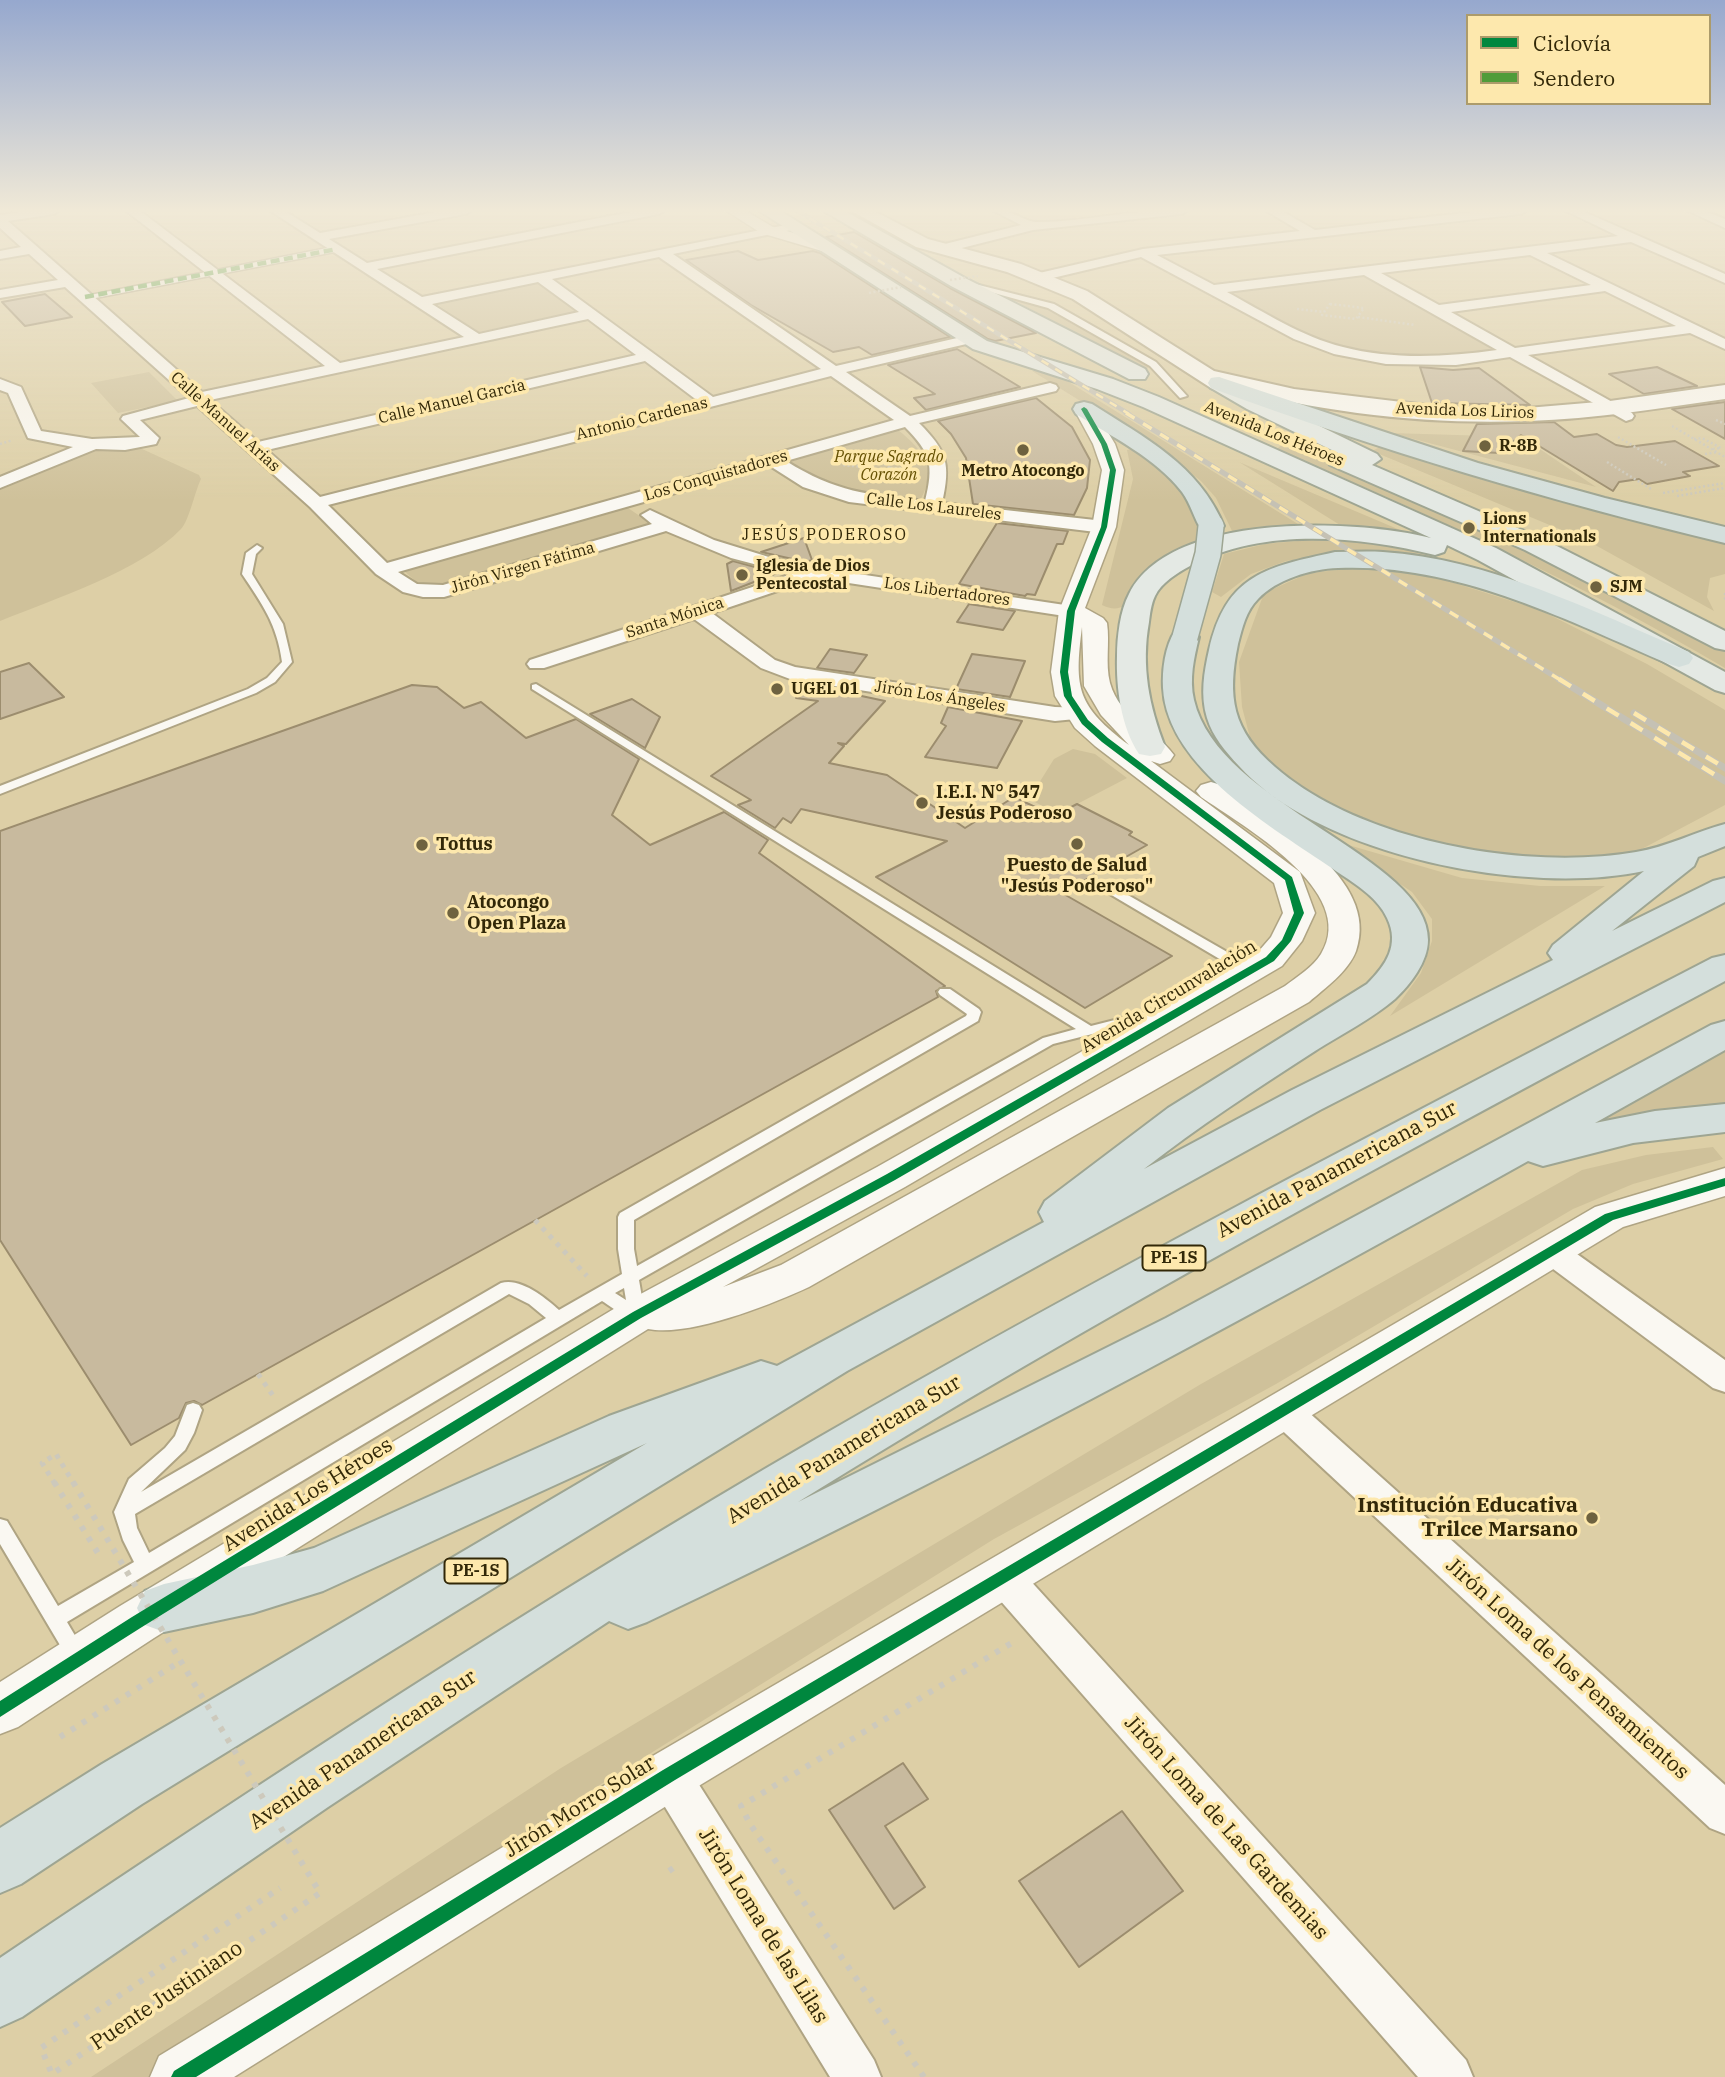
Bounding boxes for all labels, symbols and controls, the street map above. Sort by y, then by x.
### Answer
legend [1466,14,1711,105]
text: Ciclovía [1533,29,1611,57]
text: Sendero [1533,64,1615,92]
street label: Calle Manuel Arias [166,368,284,476]
street label: Calle Manuel Garcia [377,376,527,428]
street label: Antonio Cardenas [574,393,710,445]
street label: Avenida Los Héroes [1201,397,1347,471]
street label: Avenida Los Lirios [1395,399,1535,423]
place label: R-8B [1499,436,1538,456]
marker: R-8B [1477,438,1493,454]
marker: Metro Atocongo [1015,442,1031,458]
street label: Los Conquistadores [642,446,790,506]
park label: Parque Sagrado Corazón [834,447,944,485]
place label: Metro Atocongo [961,461,1085,481]
street label: Calle Los Laureles [865,489,1003,525]
place label: Lions Internationals [1483,509,1596,547]
marker: Lions Internationals [1461,520,1477,536]
district label: JESÚS PODEROSO [744,525,906,545]
street label: Jirón Virgen Fátima [449,538,597,598]
place label: Iglesia de Dios Pentecostal [756,556,870,594]
marker: Iglesia de Dios Pentecostal [734,567,750,583]
street label: Los Libertadores [883,574,1011,610]
place label: SJM [1610,577,1643,597]
marker: SJM [1588,579,1604,595]
street label: Santa Mónica [624,593,726,643]
street label: Jirón Los Ángeles [873,677,1007,717]
place label: UGEL 01 [791,679,859,699]
marker: UGEL 01 [769,681,785,697]
place label: I.E.I. N° 547 Jesús Poderoso [936,782,1072,824]
marker: I.E.I. N° 547 Jesús Poderoso [914,795,930,811]
place label: Tottus [436,834,493,856]
marker: Puesto de Salud "Jesús Poderoso" [1069,836,1085,852]
marker: Tottus [414,837,430,853]
place label: Puesto de Salud "Jesús Poderoso" [1001,855,1153,898]
place label: Atocongo Open Plaza [467,892,566,934]
marker: Atocongo Open Plaza [445,905,461,921]
street label: Avenida Circunvalación [1077,936,1261,1058]
street label: Avenida Panamericana Sur [1213,1096,1461,1244]
road number: PE-1S [1142,1246,1206,1270]
street label: Avenida Panamericana Sur [723,1370,965,1530]
street label: Avenida Los Héroes [218,1433,398,1557]
place label: Institución Educativa Trilce Marsano [1358,1493,1578,1543]
marker: Institución Educativa Trilce Marsano [1584,1510,1600,1526]
street label: Jirón Loma de los Pensamientos [1440,1553,1694,1785]
road number: PE-1S [444,1558,508,1583]
street label: Avenida Panamericana Sur [245,1665,481,1835]
street label: Jirón Loma de Las Gardemias [1119,1711,1333,1945]
street label: Jirón Morro Solar [500,1751,660,1863]
street label: Jirón Loma de las Lilas [693,1824,833,2028]
street label: Puente Justiniano [86,1936,248,2056]

